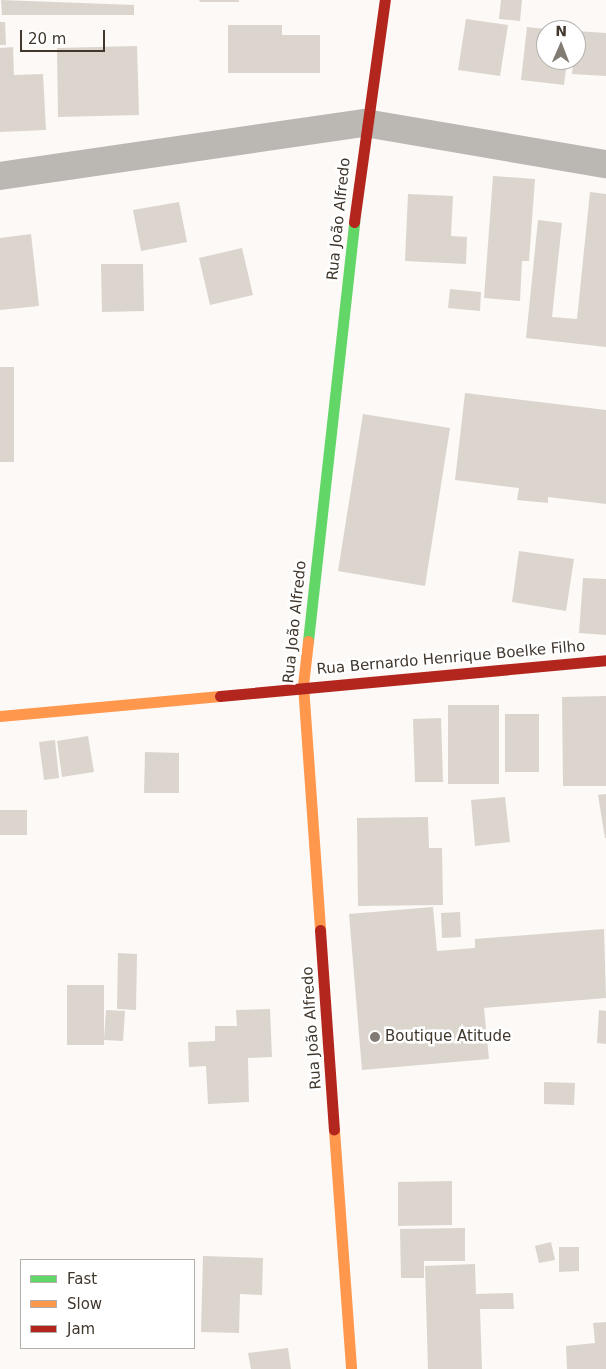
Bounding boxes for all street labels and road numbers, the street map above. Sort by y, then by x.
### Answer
street label: Rua João Alfredo [324,157,354,281]
street label: Rua João Alfredo [280,560,310,684]
street label: Rua Bernardo Henrique Boelke Filho [316,637,586,679]
street label: Rua João Alfredo [299,966,325,1090]

